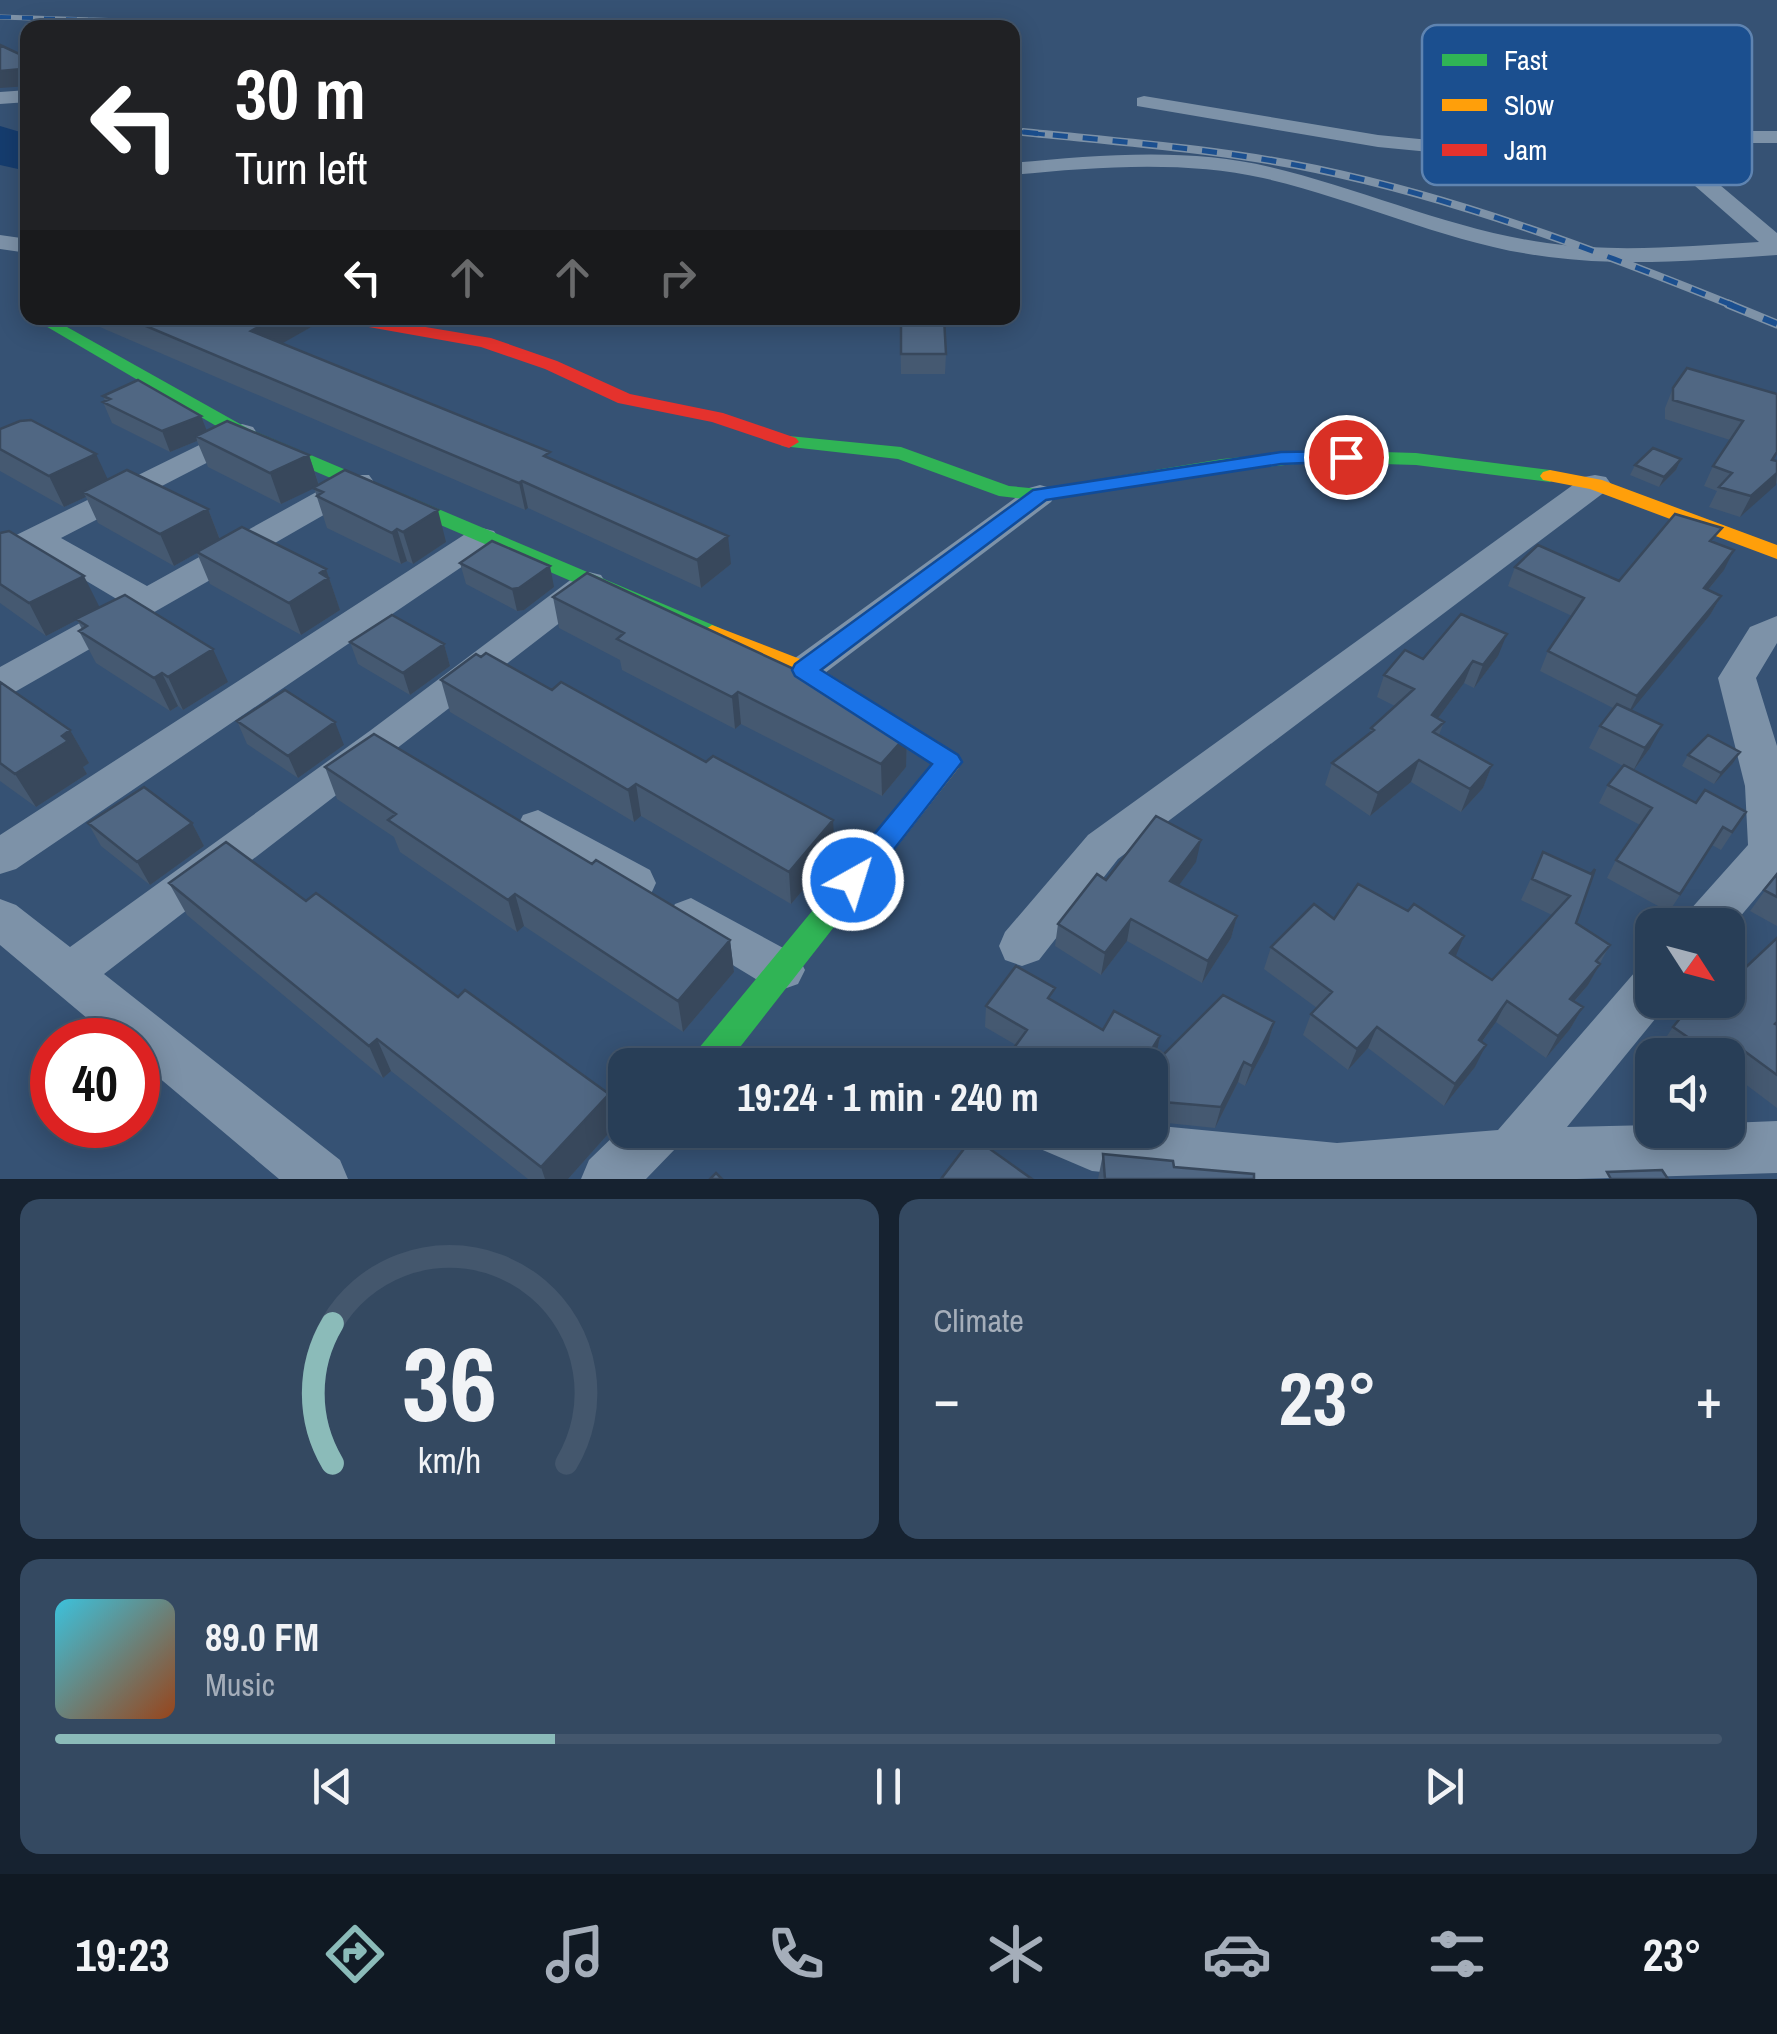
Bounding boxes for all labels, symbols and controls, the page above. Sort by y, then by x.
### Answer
legend [1422,25,1752,185]
text: Fast [1504,41,1548,79]
text: 30 m [235,47,366,141]
icon: left [70,60,200,190]
text: Slow [1504,86,1554,124]
text: Jam [1504,131,1547,169]
text: Turn left [235,137,367,198]
icon: left [335,250,390,305]
icon: ahead [440,250,495,305]
icon: ahead [545,250,600,305]
icon: right [650,250,705,305]
pin [1304,415,1389,500]
icon: arrive [1319,430,1374,485]
position arrow [801,828,905,932]
north arrow [1635,908,1745,1018]
map controls [1635,908,1745,1148]
speed limit sign: 40 [30,1018,160,1148]
button: sound [1635,1038,1745,1148]
text: 19:24 · 1 min · 240 m [737,1072,1039,1123]
text: Climate [934,1299,1024,1342]
text: 36 [402,1313,497,1453]
text: 23° [1279,1347,1377,1448]
text: − [934,1361,960,1435]
text: + [1696,1361,1722,1435]
text: km/h [417,1436,481,1484]
text: 89.0 FM [205,1612,319,1663]
text: Music [205,1663,275,1706]
icon: previous [305,1759,360,1814]
icon: pause [861,1759,916,1814]
icon: next [1417,1759,1472,1814]
icon: directions [320,1919,390,1989]
icon: music [540,1919,610,1989]
icon: phone [761,1919,831,1989]
icon: climate [981,1919,1051,1989]
icon: car [1202,1919,1272,1989]
icon: filters [1422,1919,1492,1989]
text: 19:23 [75,1924,170,1985]
text: 23° [1643,1924,1702,1985]

